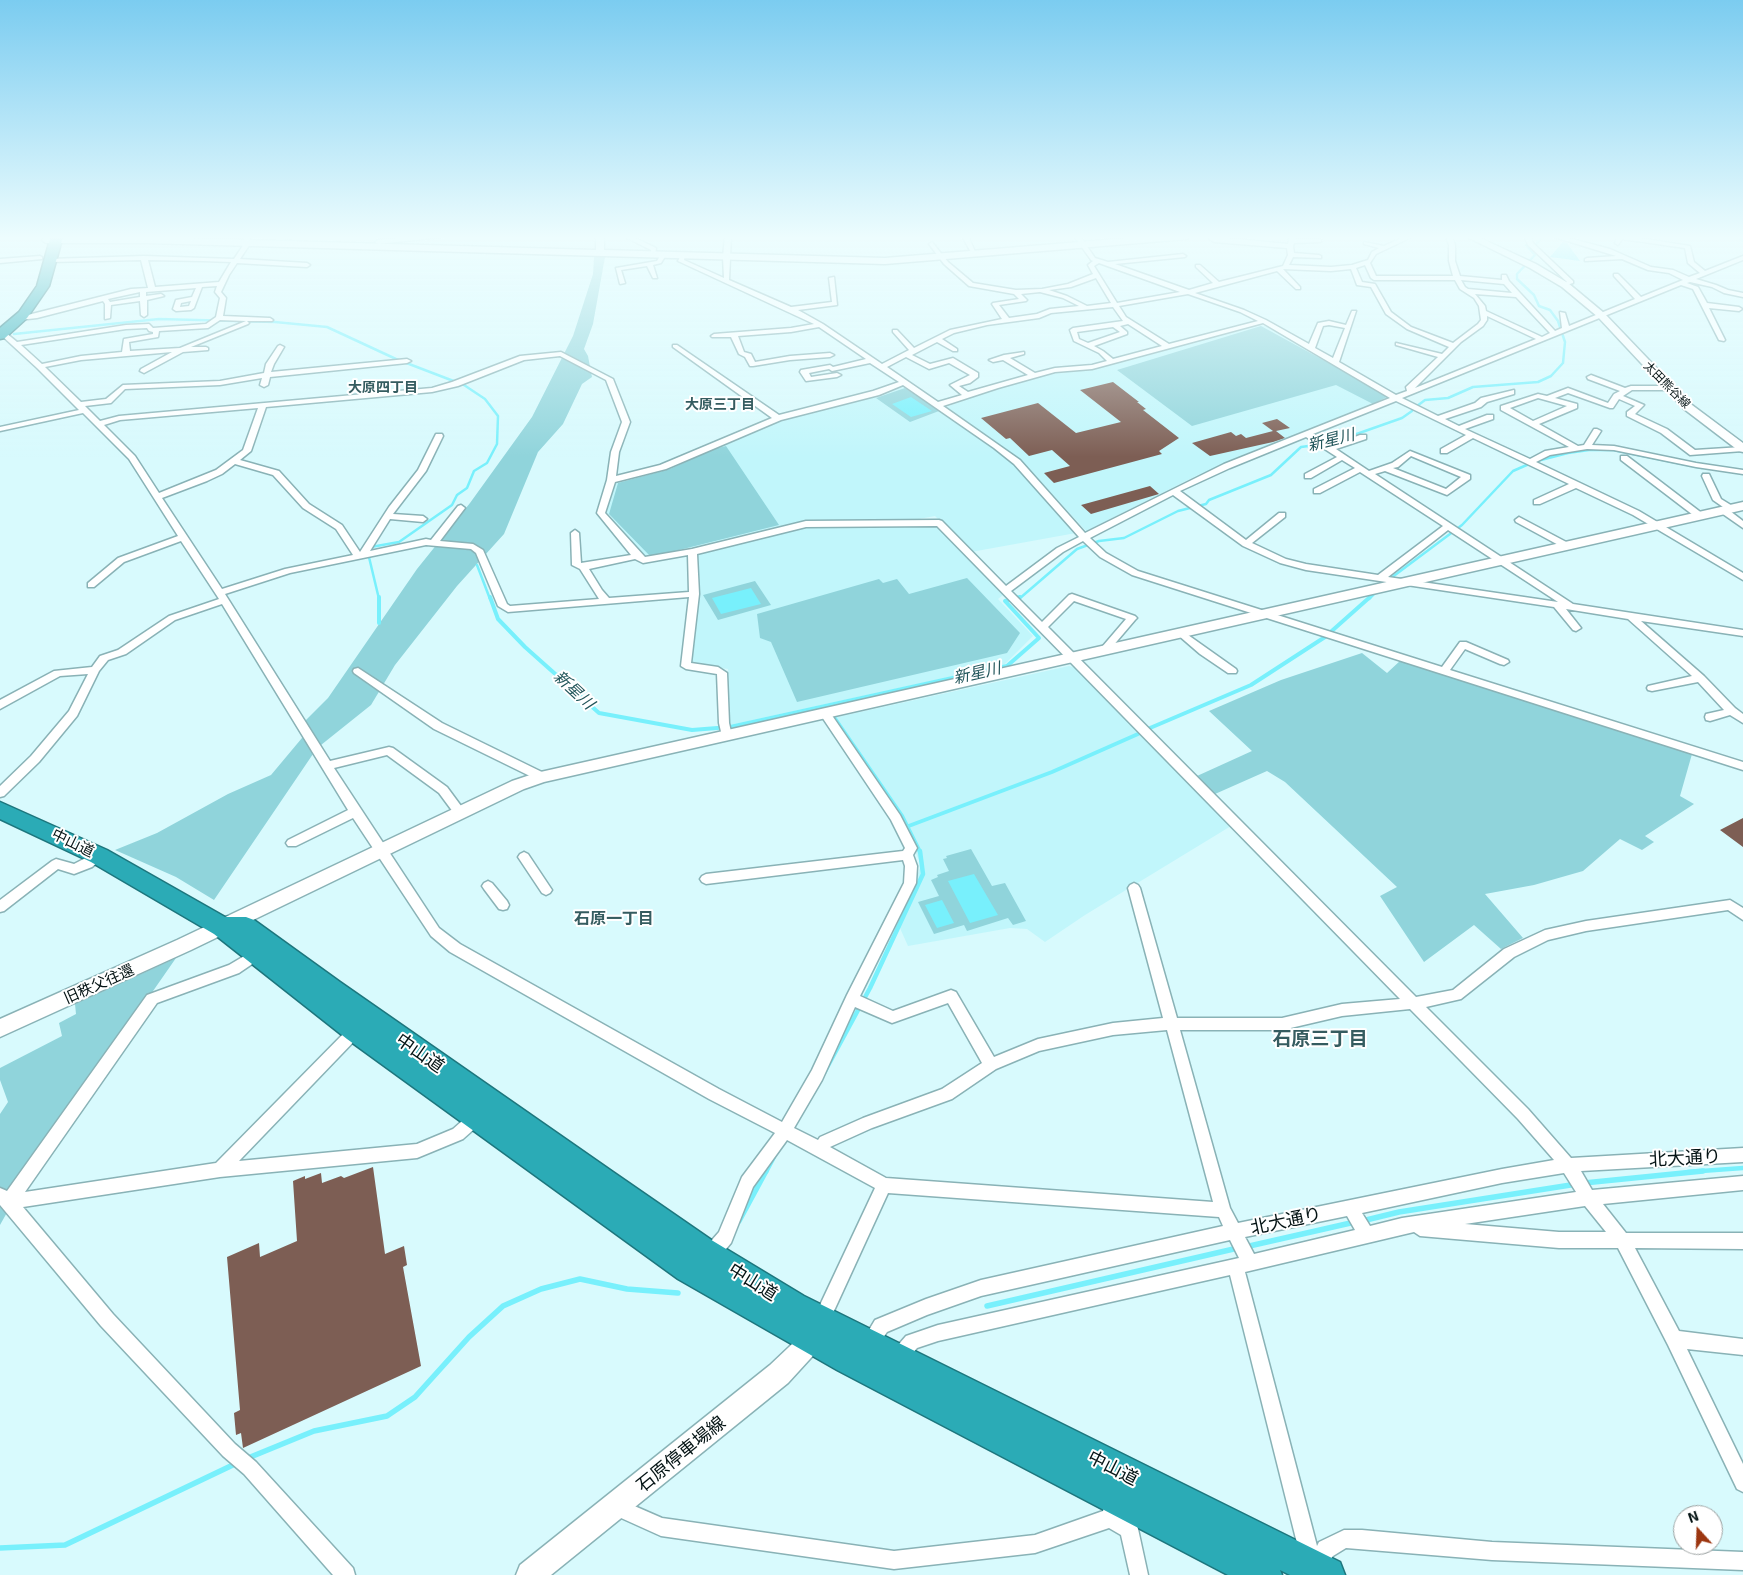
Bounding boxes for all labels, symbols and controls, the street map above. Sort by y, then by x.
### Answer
street label: 太田熊谷線 [1641,359,1693,411]
district label: 大原四丁目 [348,379,418,395]
district label: 大原三丁目 [685,396,755,412]
water label: 新星川 [1305,425,1357,455]
water label: 新星川 [951,658,1003,688]
water label: 新星川 [550,667,598,713]
street label: 中山道 [49,825,97,861]
district label: 石原一丁目 [574,909,654,929]
street label: 旧秩父往還 [61,961,137,1007]
district label: 石原三丁目 [1273,1028,1367,1050]
street label: 中山道 [392,1029,448,1077]
street label: 北大通り [1648,1145,1722,1171]
street label: 北大通り [1249,1203,1323,1239]
street label: 中山道 [724,1259,782,1305]
street label: 石原停車場線 [632,1412,730,1496]
street label: 中山道 [1084,1446,1142,1490]
north arrow [1673,1505,1723,1555]
text: N [1685,1507,1701,1526]

